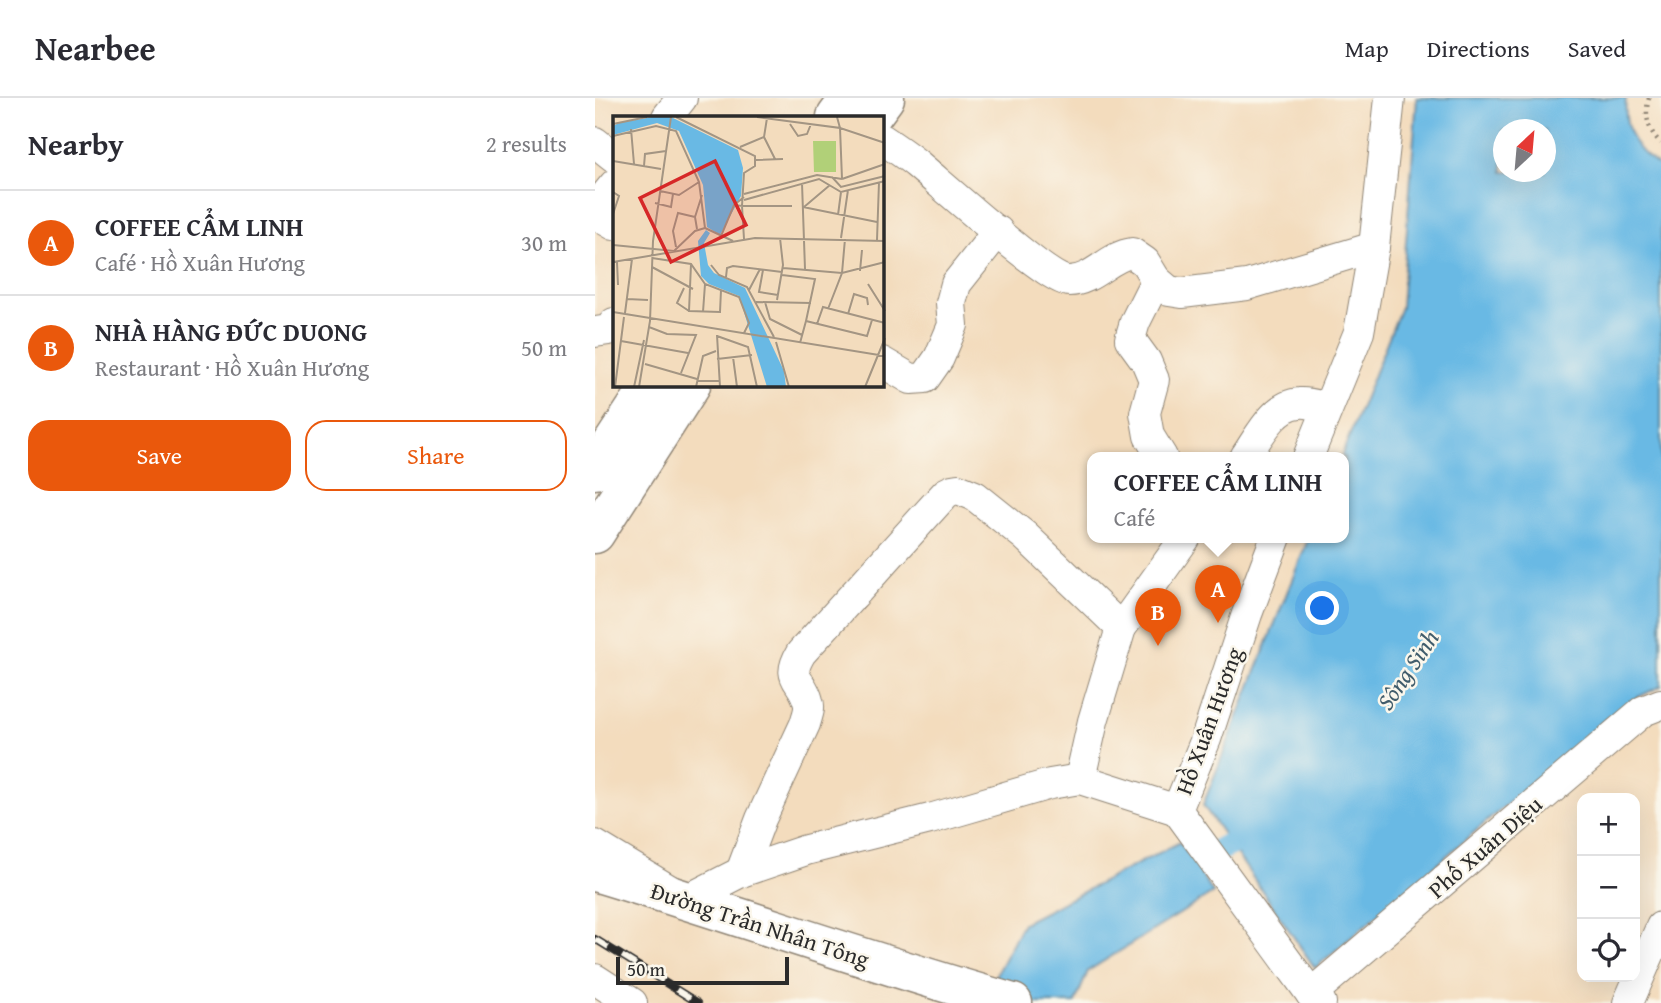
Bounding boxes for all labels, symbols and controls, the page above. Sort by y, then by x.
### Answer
text: Nearbee [35,24,156,72]
text: Map [1345,31,1389,66]
text: Directions [1427,31,1530,66]
text: Saved [1568,31,1626,66]
inset map [613,116,884,387]
north arrow [1493,119,1556,182]
text: Nearby [28,122,124,166]
text: 2 results [486,127,567,160]
text: COFFEE CẨM LINH [95,207,304,246]
text: A [44,226,58,259]
text: 30 m [521,226,567,259]
text: Café · Hồ Xuân Hương [95,246,305,279]
text: NHÀ HÀNG ĐỨC DUONG [95,312,367,351]
text: B [44,331,58,364]
text: 50 m [521,331,567,364]
text: Restaurant · Hồ Xuân Hương [95,351,369,384]
button: Save [28,420,291,491]
button: Share [305,420,567,491]
popup [1087,452,1349,543]
text: COFFEE CẨM LINH [1114,462,1322,501]
text: Café [1114,501,1155,534]
pin: A [1195,565,1241,623]
pin: B [1135,588,1181,646]
your location [1305,591,1339,625]
water label: Sông Sinh [1368,623,1447,717]
street label: Hồ Xuân Hương [1167,642,1251,799]
street label: Phố Xuân Diệu [1421,787,1549,905]
map controls [1577,793,1640,982]
button: + [1577,793,1640,856]
button: − [1577,856,1640,919]
street label: Đường Trần Nhân Tông [647,874,874,976]
button: locate [1577,919,1640,982]
scale bar [616,954,789,986]
text: 50 m [627,955,665,983]

